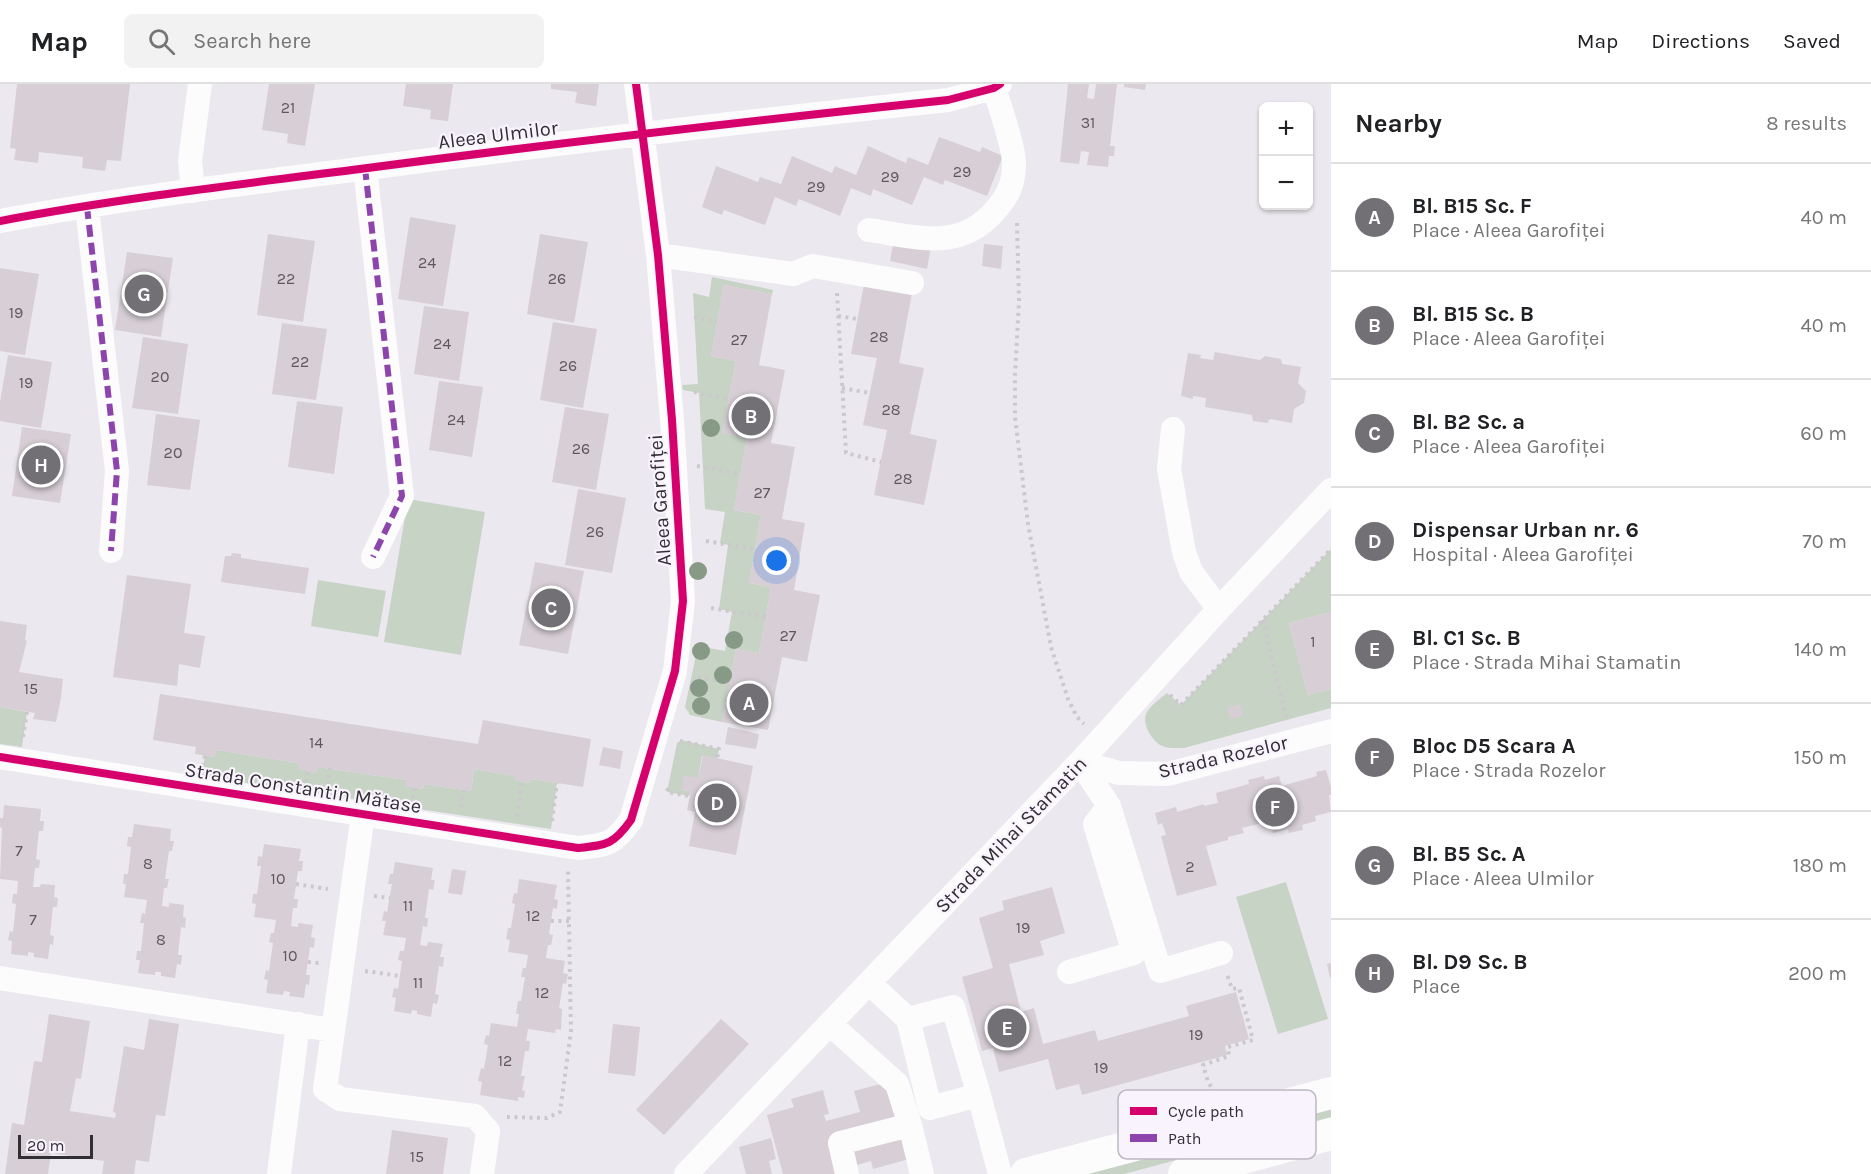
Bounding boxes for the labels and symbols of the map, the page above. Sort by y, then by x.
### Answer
house number: 21 [281,98,295,117]
house number: 31 [1081,113,1095,132]
street label: Aleea Ulmilor [437,116,560,154]
house number: 29 [953,162,971,181]
house number: 29 [881,167,899,186]
house number: 29 [807,177,825,196]
house number: 24 [418,253,436,272]
house number: 22 [277,269,295,288]
house number: 26 [548,269,566,288]
pin: G [124,272,164,316]
house number: 19 [9,303,23,322]
house number: 28 [869,327,889,346]
house number: 27 [731,330,748,349]
house number: 24 [433,334,451,353]
house number: 22 [291,352,309,371]
house number: 26 [559,356,577,375]
house number: 20 [151,367,169,386]
house number: 19 [19,373,33,392]
pin: B [732,394,771,438]
house number: 28 [881,400,901,419]
house number: 24 [447,410,465,429]
street label: Aleea Garofiței [644,433,676,567]
house number: 26 [572,439,590,458]
pin: H [22,442,60,488]
house number: 20 [164,443,182,462]
house number: 28 [893,469,913,488]
house number: 27 [754,483,771,502]
house number: 26 [586,522,604,541]
your location [762,546,791,575]
pin: C [532,586,570,630]
house number: 27 [780,626,797,645]
house number: 1 [1310,632,1316,651]
house number: 15 [24,679,38,698]
pin: A [730,680,768,726]
street label: Strada Rozelor [1156,731,1291,783]
house number: 14 [309,733,323,752]
street label: Strada Mihai Stamatin [930,752,1092,918]
street label: Strada Constantin Mătase [183,758,423,818]
pin: D [698,780,736,826]
pin: F [1256,784,1294,830]
house number: 7 [15,841,23,860]
house number: 8 [143,854,153,873]
house number: 2 [1185,857,1195,876]
house number: 10 [271,869,285,888]
house number: 11 [403,896,413,915]
house number: 12 [526,906,540,925]
house number: 7 [29,910,37,929]
house number: 19 [1016,918,1030,937]
house number: 8 [156,930,166,949]
house number: 10 [283,946,297,965]
house number: 11 [413,973,423,992]
house number: 12 [535,983,549,1002]
pin: E [988,1006,1026,1050]
house number: 19 [1189,1025,1203,1044]
house number: 12 [498,1051,512,1070]
house number: 19 [1094,1058,1108,1077]
legend [1118,1090,1316,1159]
text: Cycle path [1168,1102,1244,1121]
text: Path [1168,1129,1201,1148]
scale bar [18,1132,93,1160]
house number: 15 [410,1147,424,1166]

